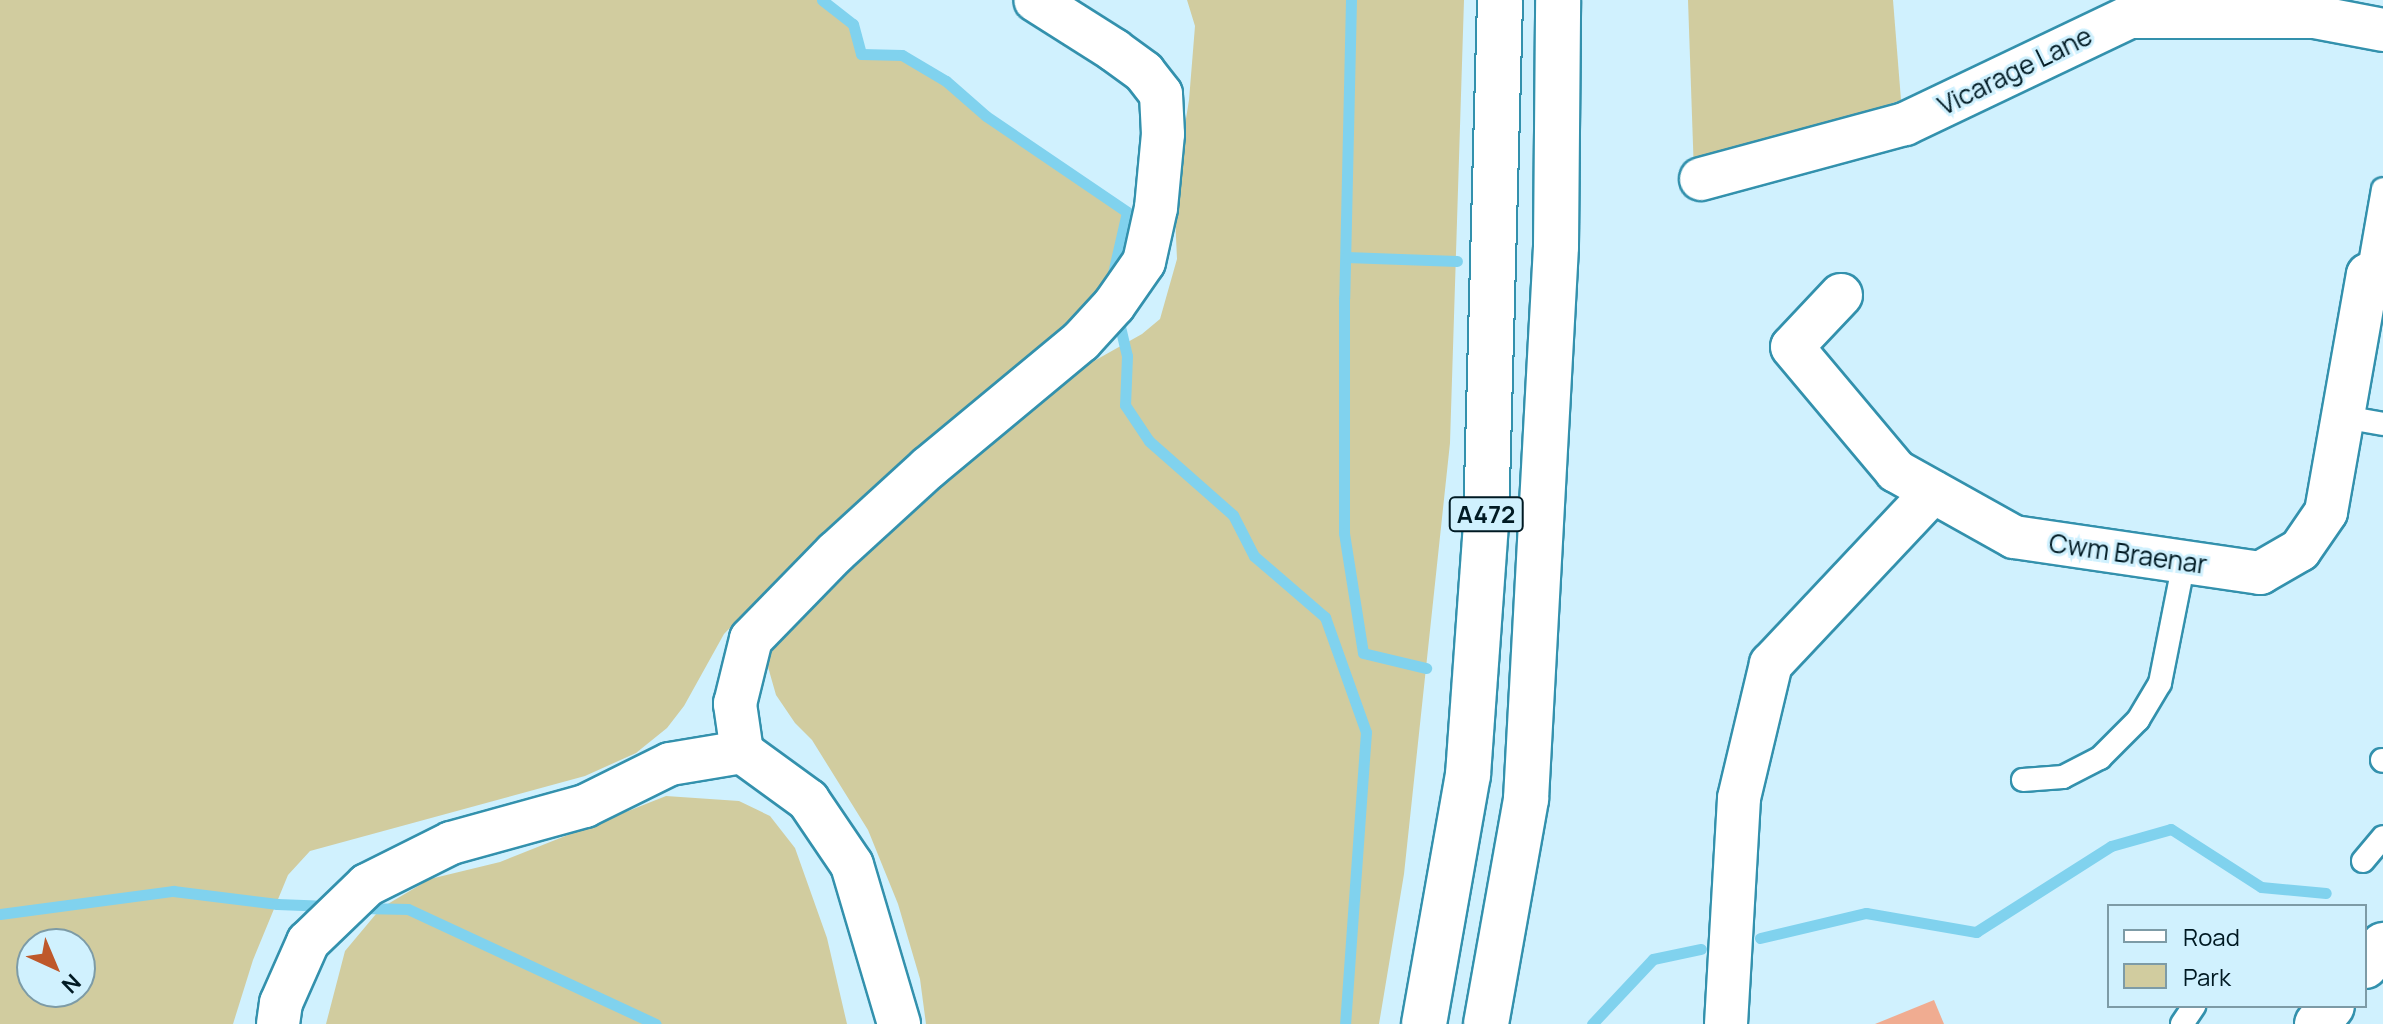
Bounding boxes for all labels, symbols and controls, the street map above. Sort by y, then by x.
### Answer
street label: Vicarage Lane [1933,20,2097,122]
road number: A472 [1448,494,1524,534]
street label: Cwm Braenar [2047,527,2209,581]
legend [2107,904,2367,1008]
text: Road [2183,920,2240,953]
north arrow [16,928,96,1008]
text: Park [2183,960,2231,993]
text: N [55,968,87,1000]

